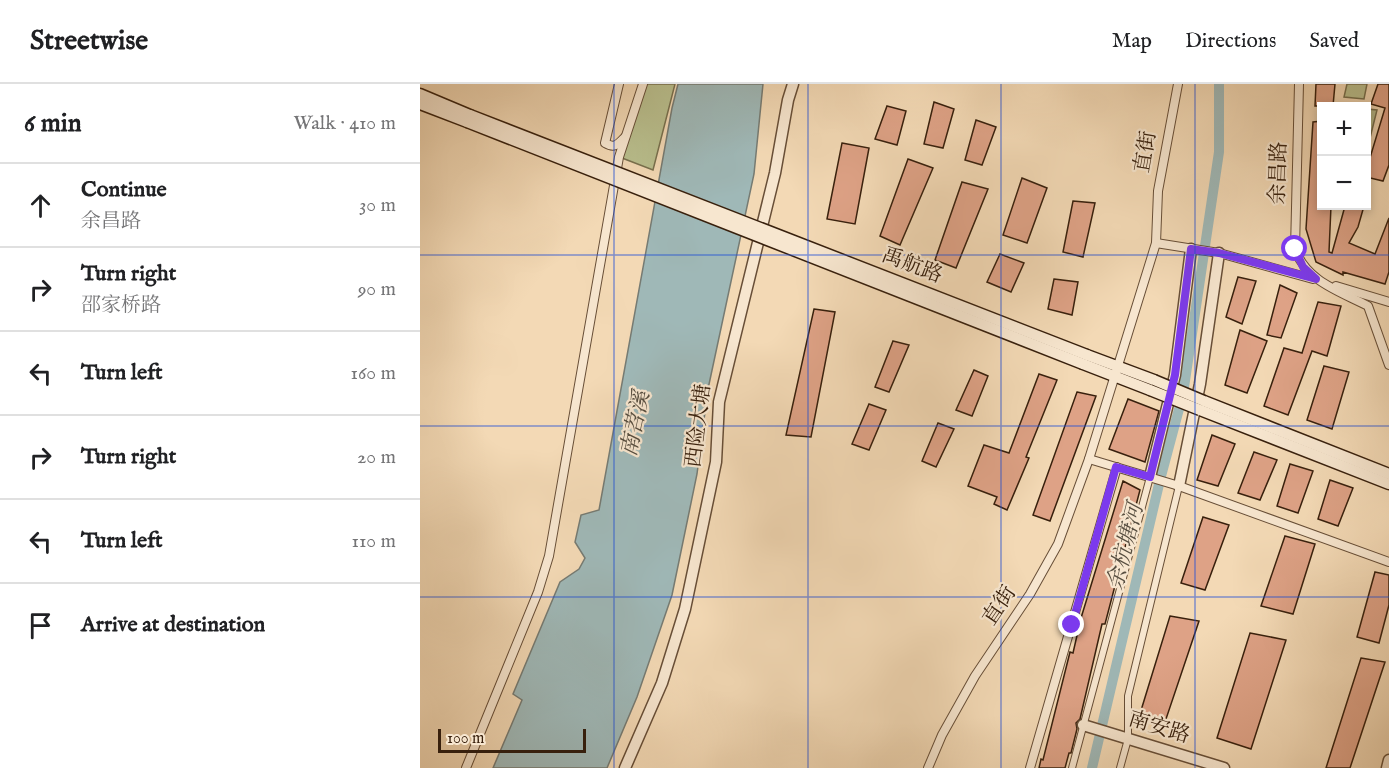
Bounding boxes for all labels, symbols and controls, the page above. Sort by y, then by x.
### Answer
text: Streetwise [30,24,148,59]
text: Map [1112,28,1152,55]
text: Directions [1185,28,1276,55]
text: Saved [1309,28,1359,55]
map controls [1317,102,1371,210]
button: + [1317,102,1371,156]
text: 6 min [24,107,82,140]
text: Walk · 410 m [293,111,396,136]
street label: 直街 [1129,129,1163,175]
street label: 余昌路 [1264,141,1294,205]
button: − [1317,156,1371,210]
text: Continue [81,176,167,204]
icon: ahead [24,189,57,222]
text: 30 m [359,193,396,218]
text: 余昌路 [81,209,141,234]
route start [1281,235,1307,261]
street label: 禹航路 [878,242,946,290]
text: Turn right [81,260,176,288]
icon: right [24,273,57,306]
text: 90 m [358,277,396,302]
text: 邵家桥路 [81,293,161,318]
icon: left [24,357,57,390]
text: Turn left [81,359,163,387]
text: 160 m [350,361,396,386]
street label: 西险大塘 [680,383,718,469]
water label: 南苕溪 [615,387,657,459]
icon: right [24,441,57,474]
text: Turn right [81,443,176,471]
text: 20 m [357,445,396,470]
water label: 余杭塘河 [1102,497,1151,593]
icon: left [24,525,57,558]
text: Turn left [81,527,163,555]
text: 110 m [352,529,396,554]
street label: 直街 [977,581,1023,631]
icon: arrive [24,609,57,642]
text: Arrive at destination [81,611,265,639]
route end [1058,611,1084,637]
street label: 南安路 [1125,706,1193,750]
scale bar [438,726,586,754]
text: 100 m [447,729,484,749]

